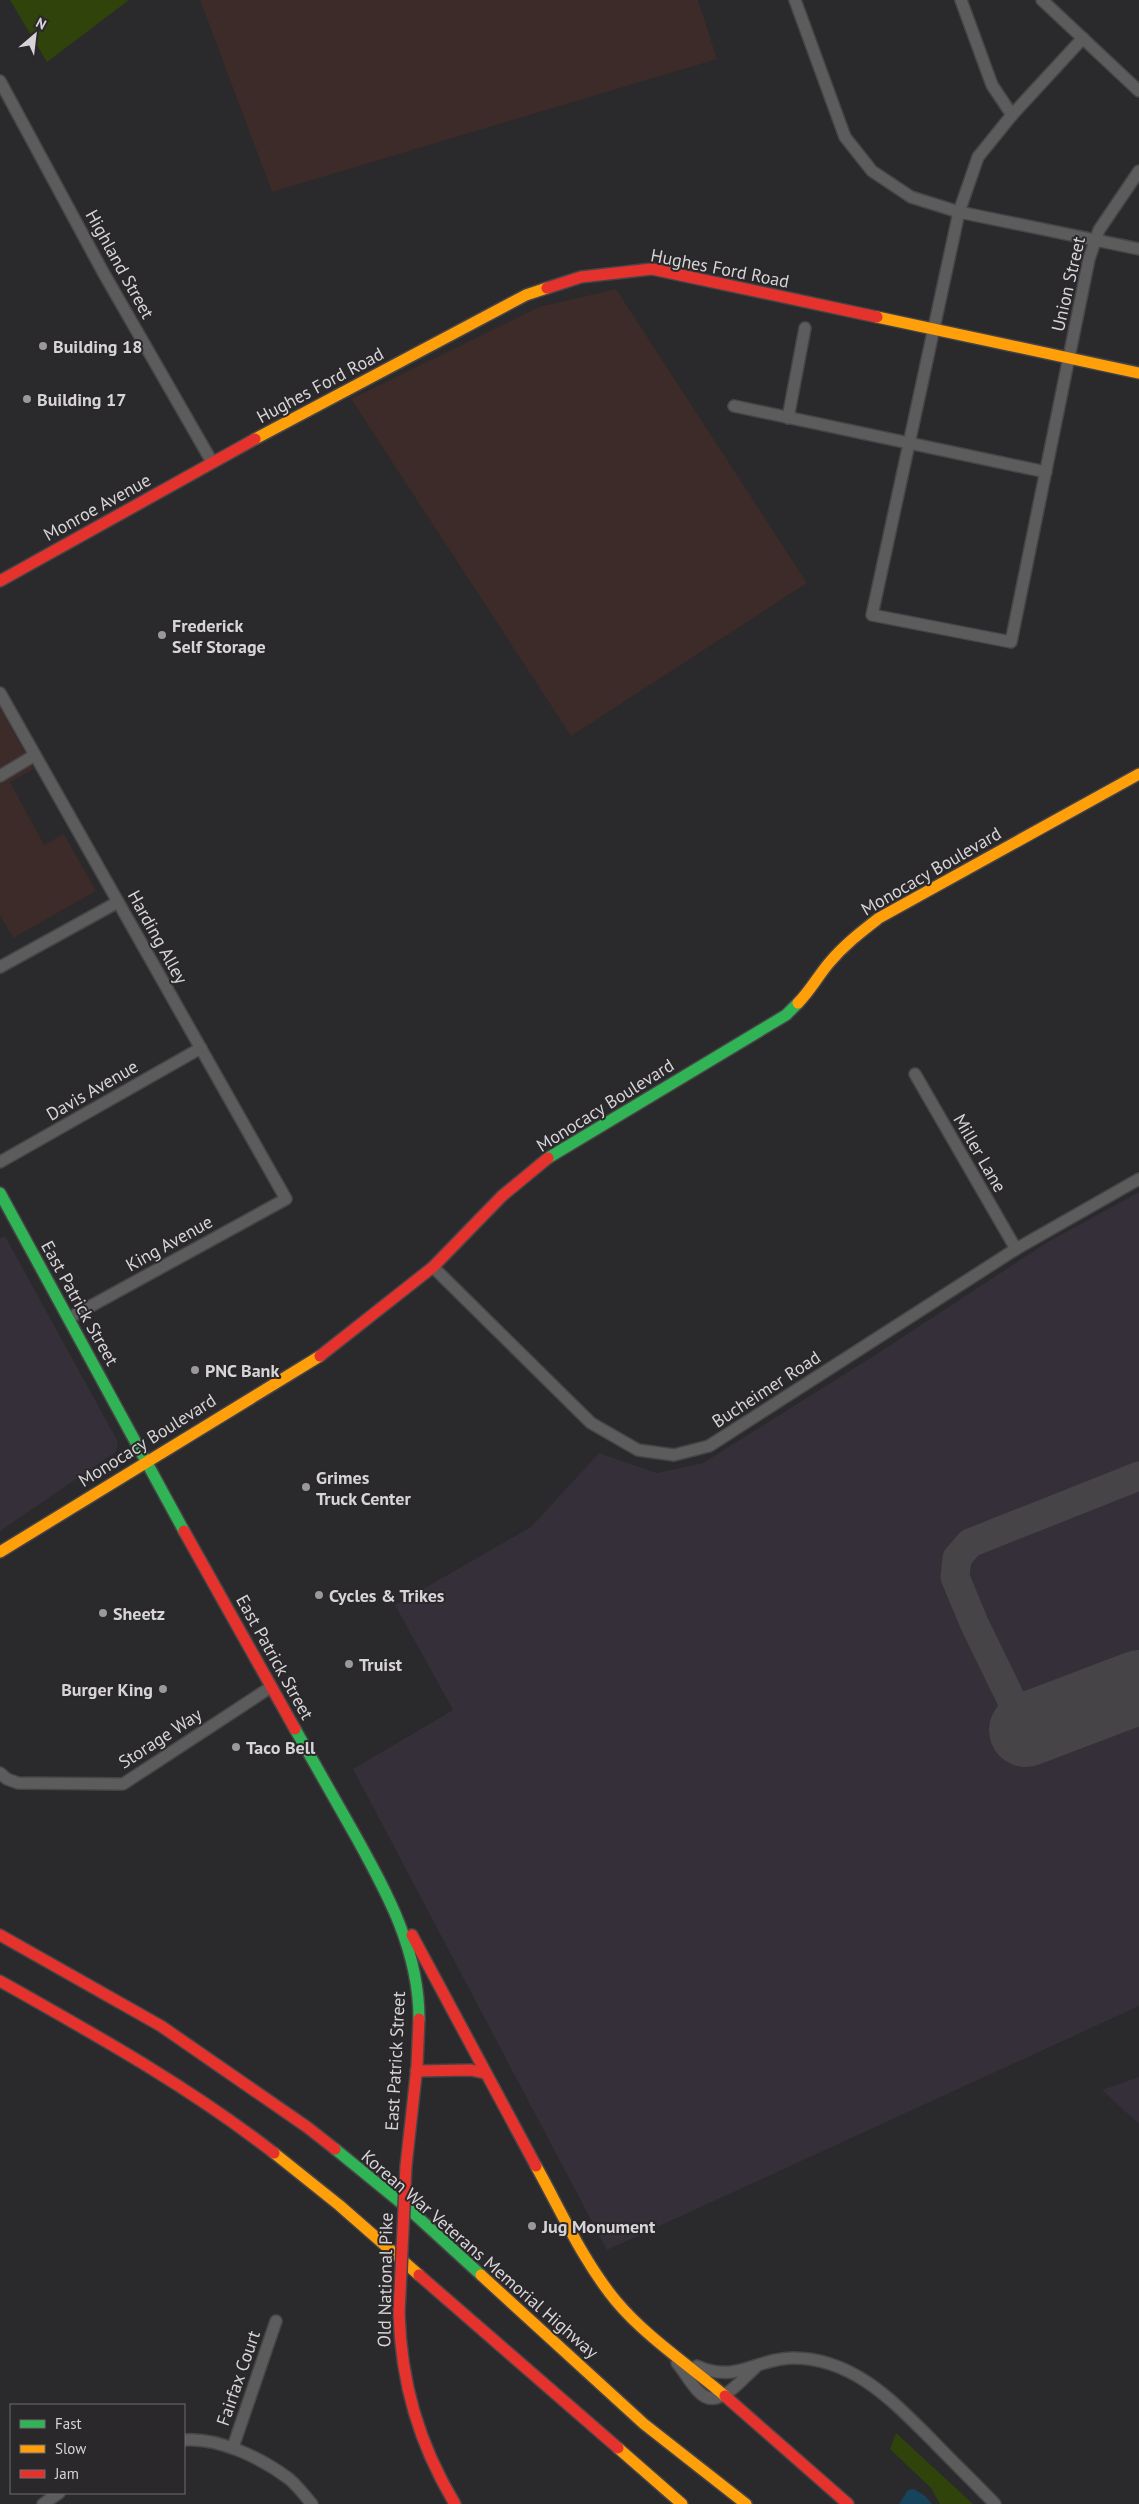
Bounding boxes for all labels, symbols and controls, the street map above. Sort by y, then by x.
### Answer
north arrow [10,10,60,60]
text: N [33,13,49,34]
street label: Highland Street [81,206,159,322]
street label: Union Street [1046,234,1090,334]
street label: Hughes Ford Road [649,243,791,293]
place label: Building 18 [53,335,142,358]
marker: Building 18 [37,340,49,352]
street label: Hughes Ford Road [253,342,387,428]
place label: Building 17 [37,388,126,411]
marker: Building 17 [21,393,33,405]
street label: Monroe Avenue [39,468,155,546]
place label: Frederick Self Storage [172,614,266,658]
marker: Frederick Self Storage [156,629,168,641]
street label: Monocacy Boulevard [857,822,1005,920]
street label: Harding Alley [123,886,193,988]
street label: Monocacy Boulevard [532,1053,678,1157]
street label: Davis Avenue [42,1054,142,1126]
street label: Miller Lane [948,1110,1012,1196]
street label: King Avenue [122,1210,216,1276]
street label: East Patrick Street [36,1236,124,1370]
street label: Bucheimer Road [707,1345,825,1433]
place label: PNC Bank [205,1359,279,1382]
marker: PNC Bank [189,1364,201,1376]
street label: Monocacy Boulevard [74,1388,220,1492]
place label: Grimes Truck Center [316,1466,411,1510]
marker: Grimes Truck Center [300,1481,312,1493]
place label: Cycles & Trikes [329,1584,445,1607]
marker: Cycles & Trikes [313,1589,325,1601]
street label: East Patrick Street [231,1590,319,1724]
place label: Sheetz [113,1602,165,1625]
marker: Sheetz [97,1607,109,1619]
place label: Truist [359,1653,403,1676]
marker: Truist [343,1658,355,1670]
place label: Burger King [61,1678,153,1701]
marker: Burger King [157,1683,169,1695]
street label: Storage Way [114,1702,207,1773]
place label: Taco Bell [246,1736,316,1759]
marker: Taco Bell [230,1741,242,1753]
street label: East Patrick Street [380,1991,410,2131]
street label: Korean War Veterans Memorial Highway [357,2145,604,2364]
street label: Old National Pike [372,2212,398,2348]
place label: Jug Monument [541,2215,656,2238]
marker: Jug Monument [526,2220,538,2232]
street label: Fairfax Court [211,2327,265,2429]
legend [10,2404,185,2494]
text: Fast [55,2414,82,2433]
text: Slow [55,2439,86,2458]
text: Jam [54,2464,79,2483]

